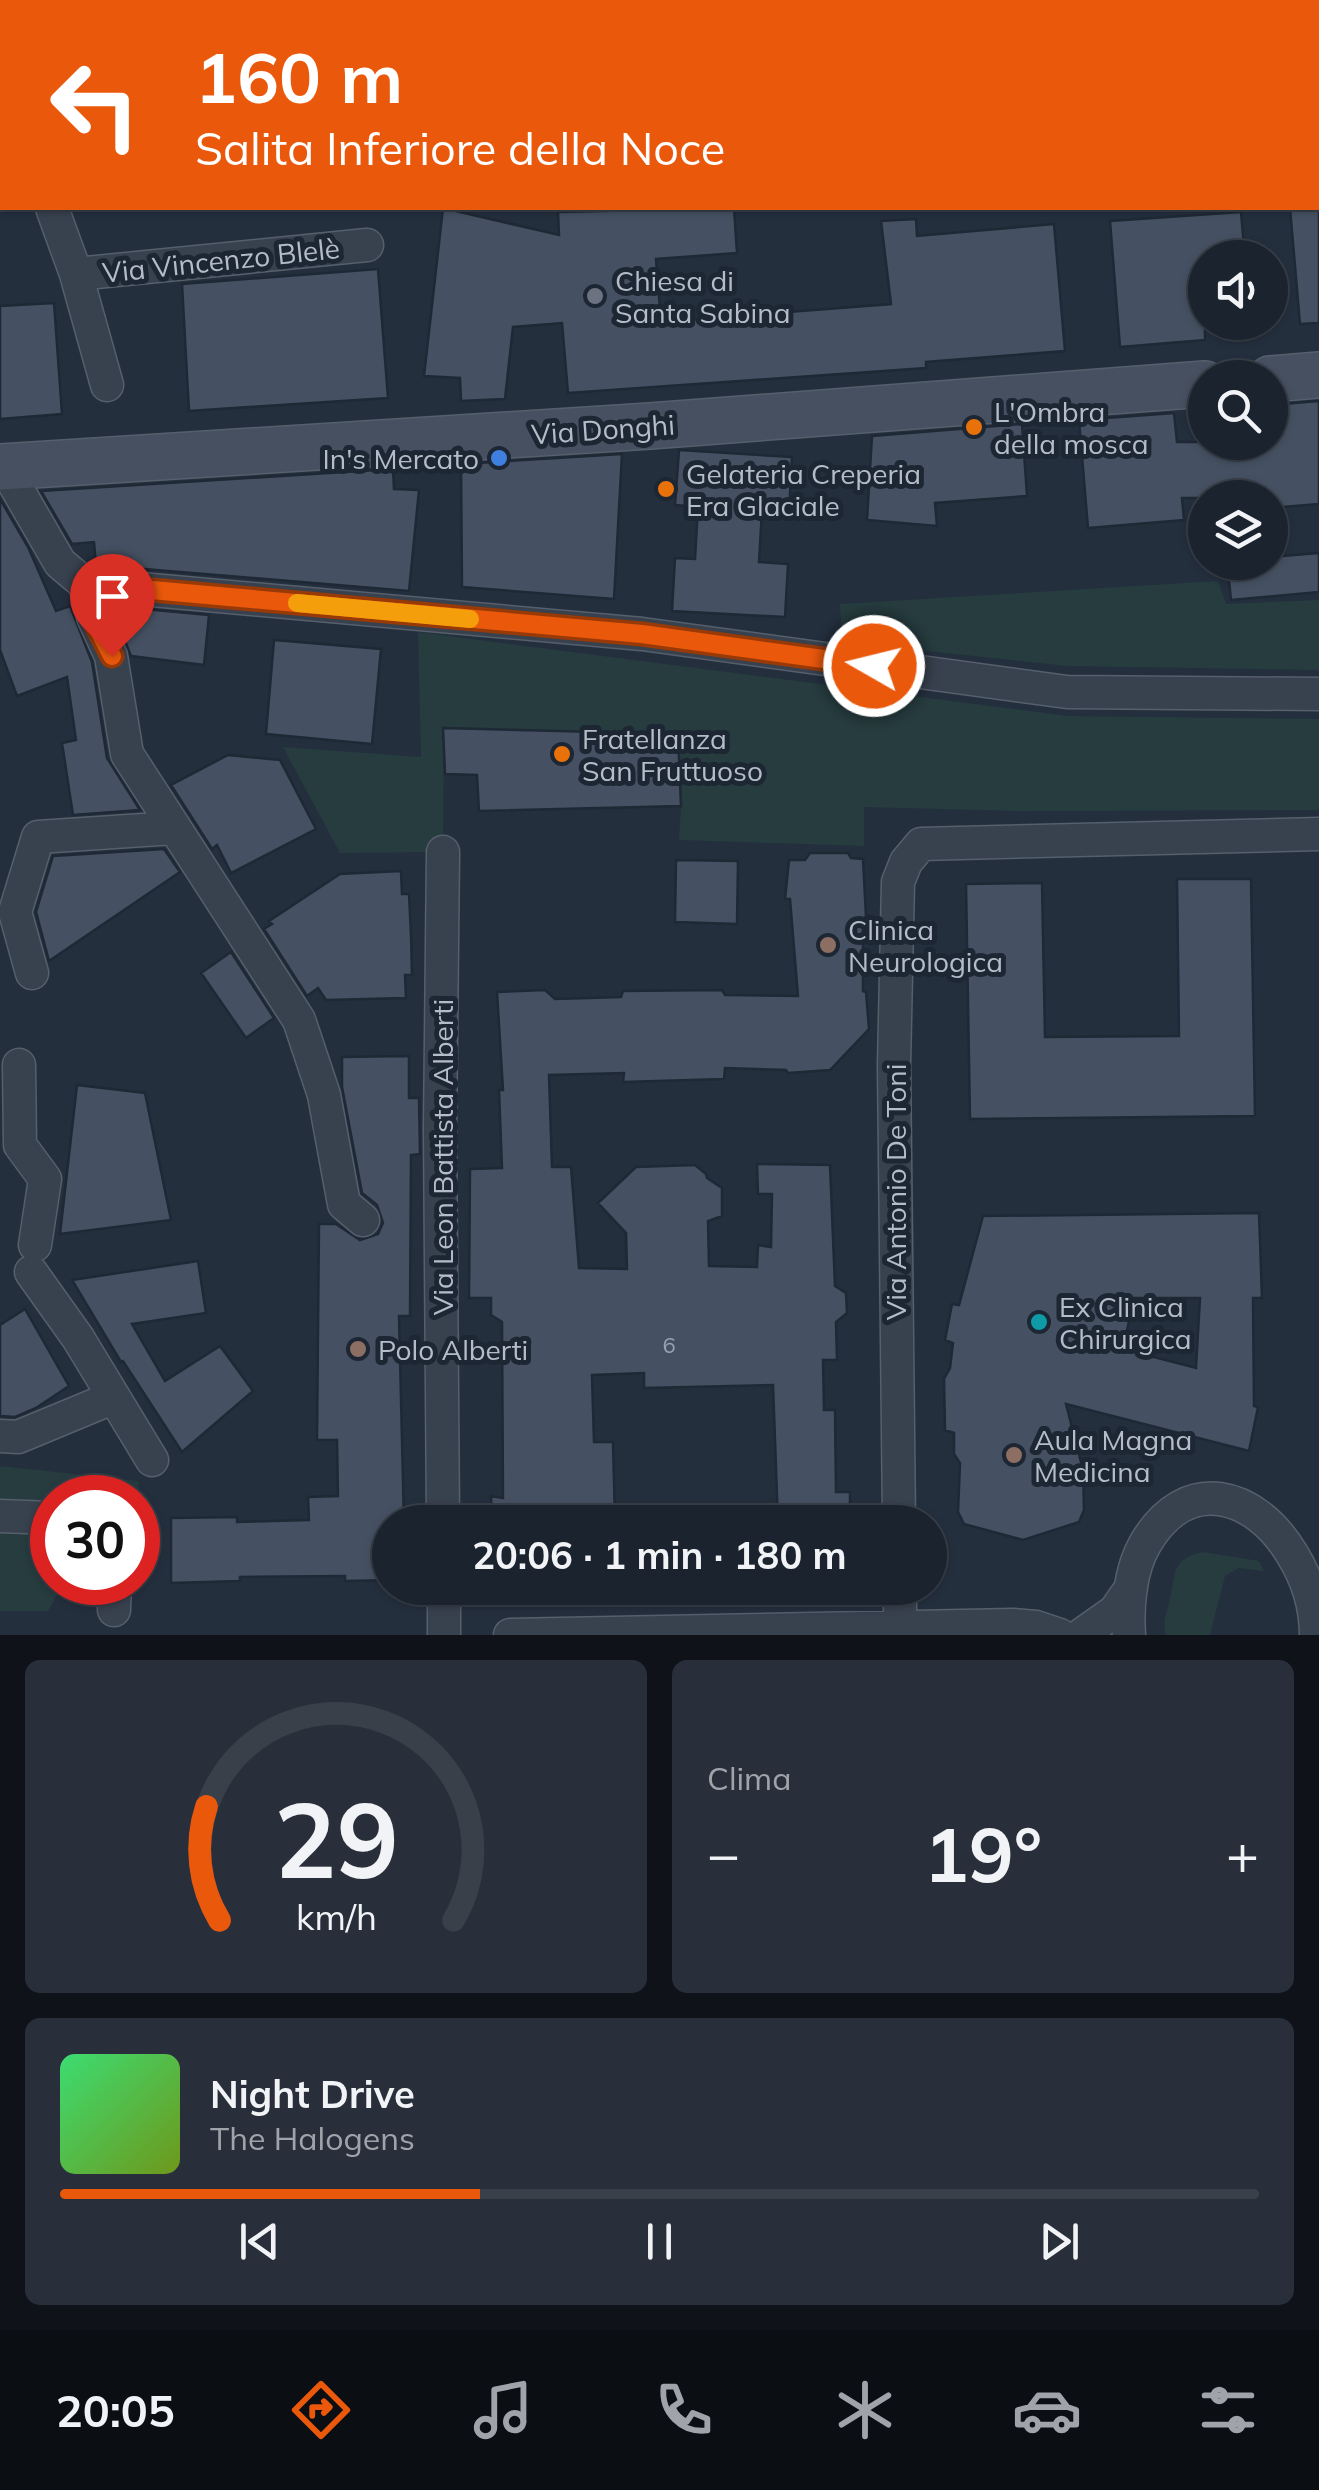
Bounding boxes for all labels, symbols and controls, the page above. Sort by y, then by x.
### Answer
text: 160 m [195,33,403,121]
icon: left [30,40,160,170]
text: Salita Inferiore della Noce [195,120,725,176]
street label: Via Vincenzo Blelè [101,230,341,290]
map controls [1188,240,1288,580]
button: sound [1188,240,1288,340]
place label: Chiesa di Santa Sabina [615,263,790,330]
marker: Chiesa di Santa Sabina [584,285,606,307]
button: search [1188,360,1288,460]
place label: L'Ombra della mosca [994,394,1148,461]
street label: Via Donghi [530,407,676,451]
marker: L'Ombra della mosca [963,416,985,438]
place label: In's Mercato [323,441,479,476]
marker: In's Mercato [488,447,510,469]
place label: Gelateria Creperia Era Glaciale [686,456,921,523]
marker: Gelateria Creperia Era Glaciale [655,478,677,500]
button: layers [1188,480,1288,580]
pin [70,554,155,657]
icon: arrive [85,569,140,624]
position arrow [822,614,926,718]
place label: Fratellanza San Fruttuoso [582,721,763,788]
marker: Fratellanza San Fruttuoso [551,743,573,765]
place label: Clinica Neurologica [848,912,1003,979]
marker: Clinica Neurologica [817,934,839,956]
street label: Via Leon Battista Alberti [425,999,460,1315]
street label: Via Antonio De Toni [878,1064,913,1320]
place label: Ex Clinica Chirurgica [1059,1289,1192,1356]
marker: Ex Clinica Chirurgica [1028,1311,1050,1333]
house number: 6 [662,1331,676,1359]
place label: Polo Alberti [378,1332,528,1367]
marker: Polo Alberti [347,1338,369,1360]
place label: Aula Magna Medicina [1034,1422,1192,1489]
marker: Aula Magna Medicina [1003,1444,1025,1466]
speed limit sign: 30 [30,1475,160,1605]
text: 20:06 · 1 min · 180 m [472,1531,847,1579]
text: Clima [707,1758,791,1798]
text: 29 [274,1773,398,1904]
text: 19° [924,1807,1042,1901]
text: − [707,1819,740,1888]
text: + [1226,1819,1259,1888]
text: km/h [296,1894,376,1939]
text: Night Drive [210,2070,415,2118]
text: The Halogens [210,2118,415,2158]
icon: previous [232,2214,287,2269]
icon: pause [632,2214,687,2269]
icon: next [1032,2214,1087,2269]
icon: directions [286,2375,356,2445]
icon: music [468,2375,538,2445]
icon: phone [649,2375,719,2445]
icon: climate [830,2375,900,2445]
icon: car [1012,2375,1082,2445]
icon: filters [1193,2375,1263,2445]
text: 20:05 [56,2382,175,2438]

